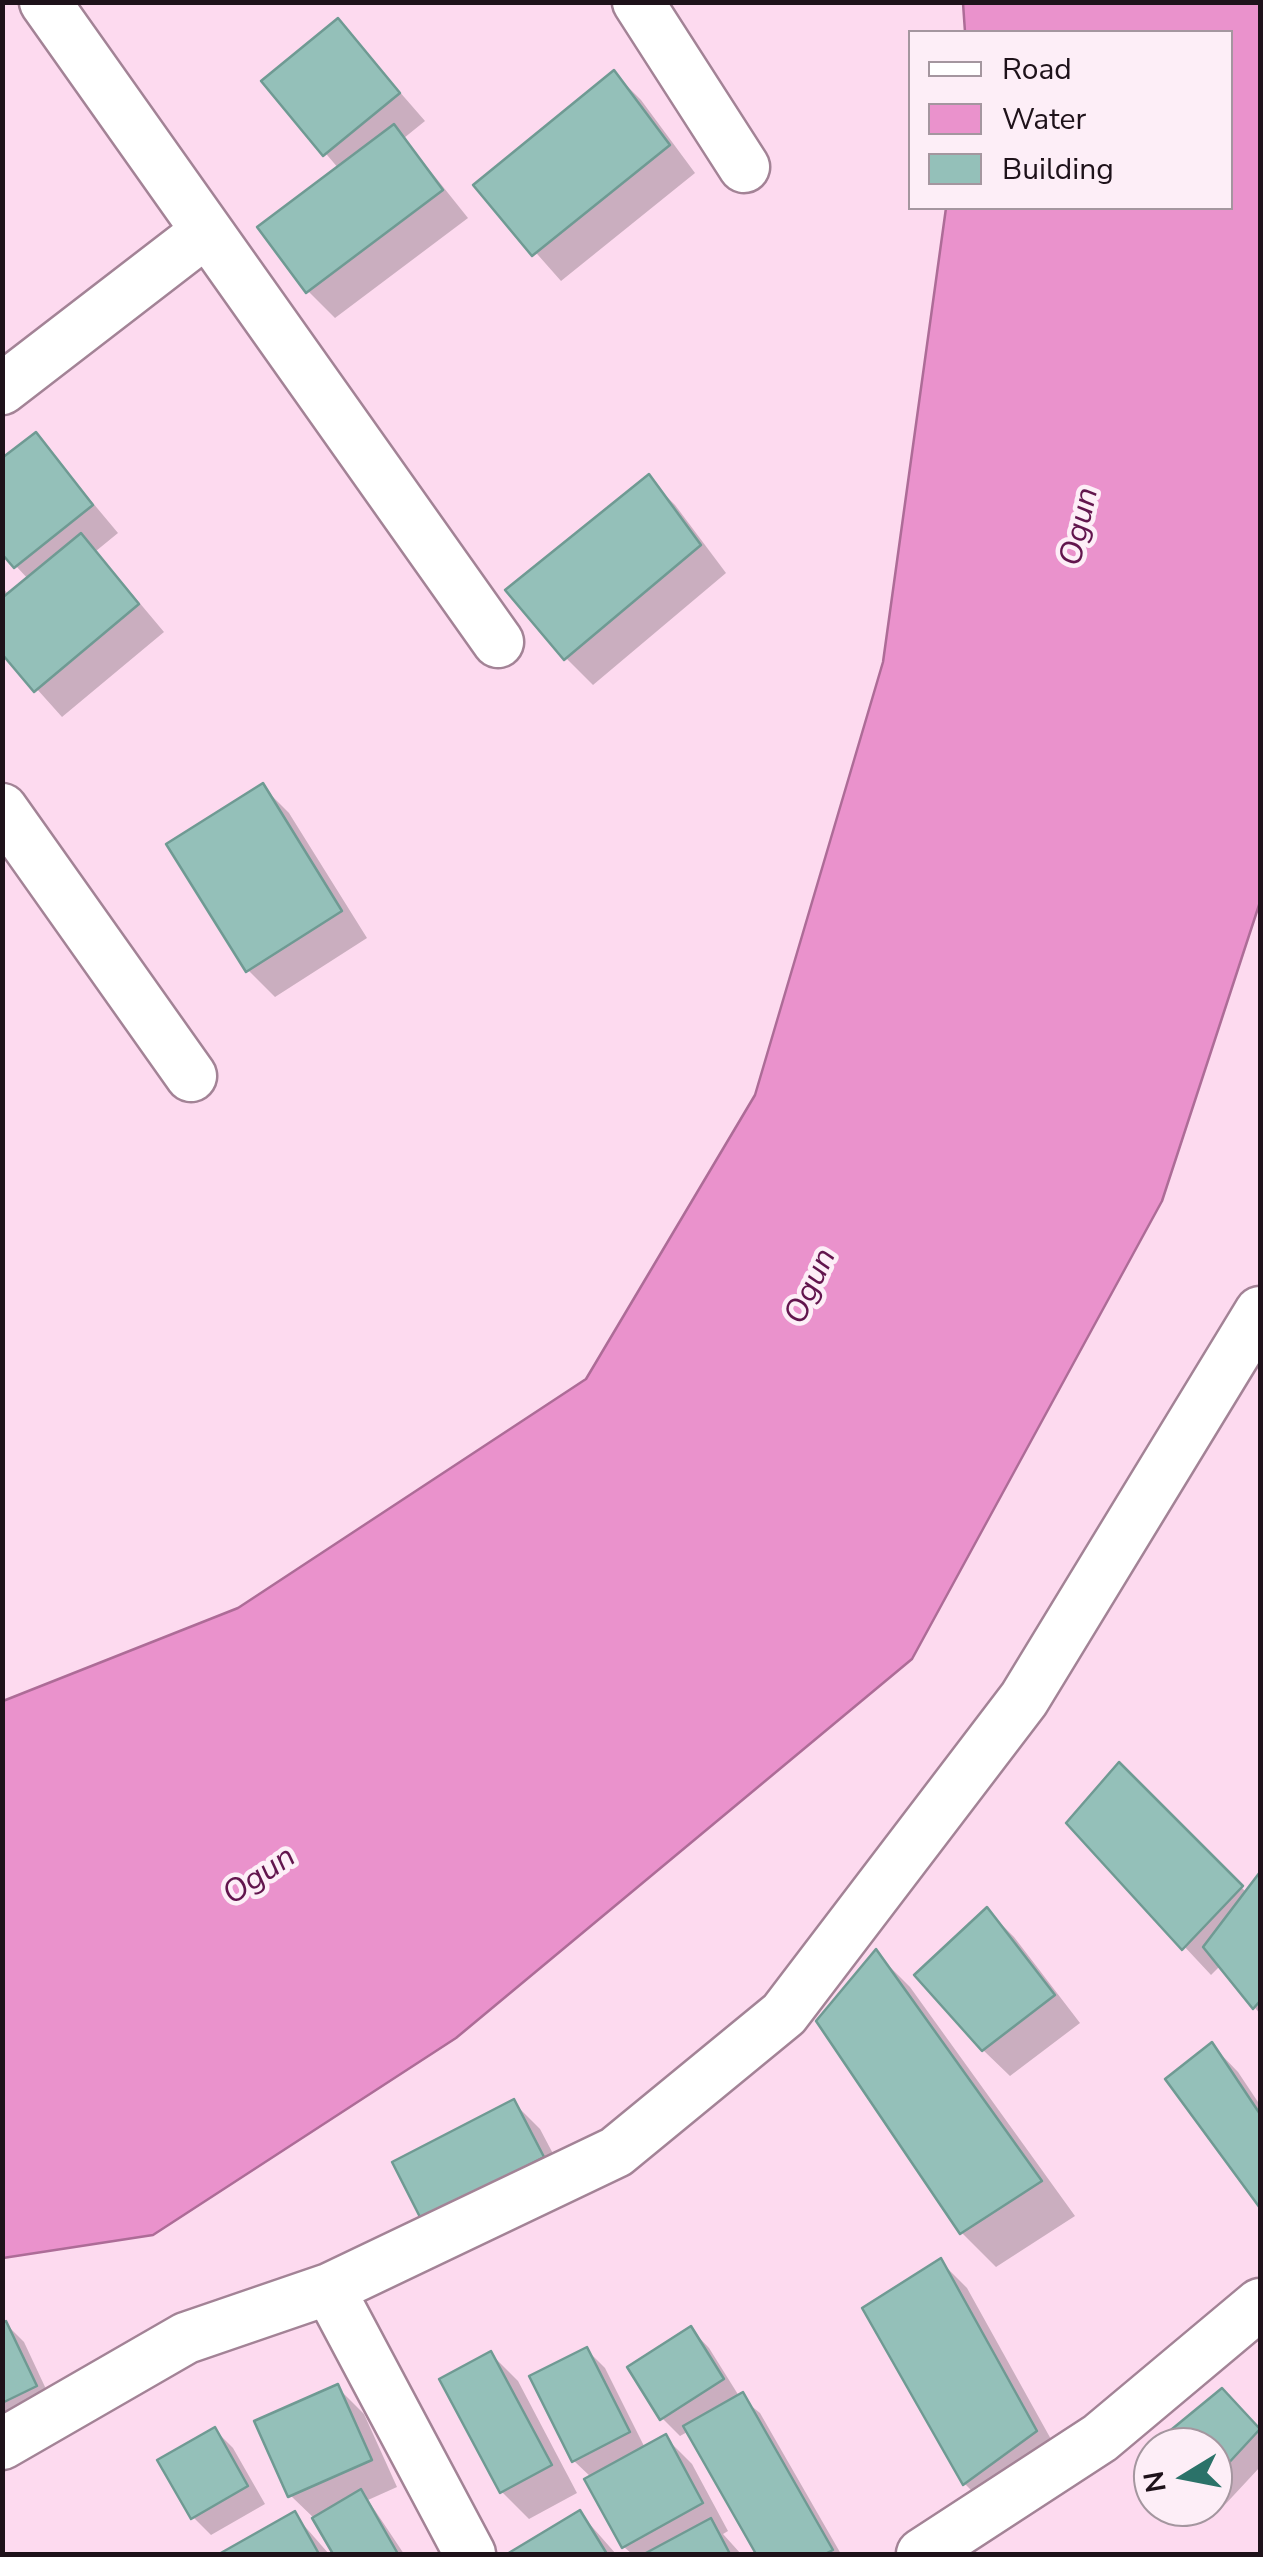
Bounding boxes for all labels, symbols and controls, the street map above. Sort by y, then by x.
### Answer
legend [908,30,1233,210]
text: Road [1002,49,1072,90]
text: Water [1002,99,1086,140]
text: Building [1002,149,1114,190]
water label: Ogun [1053,484,1109,570]
water label: Ogun [778,1243,846,1331]
water label: Ogun [216,1839,304,1915]
north arrow [1133,2427,1233,2527]
text: N [1135,2468,1176,2495]

